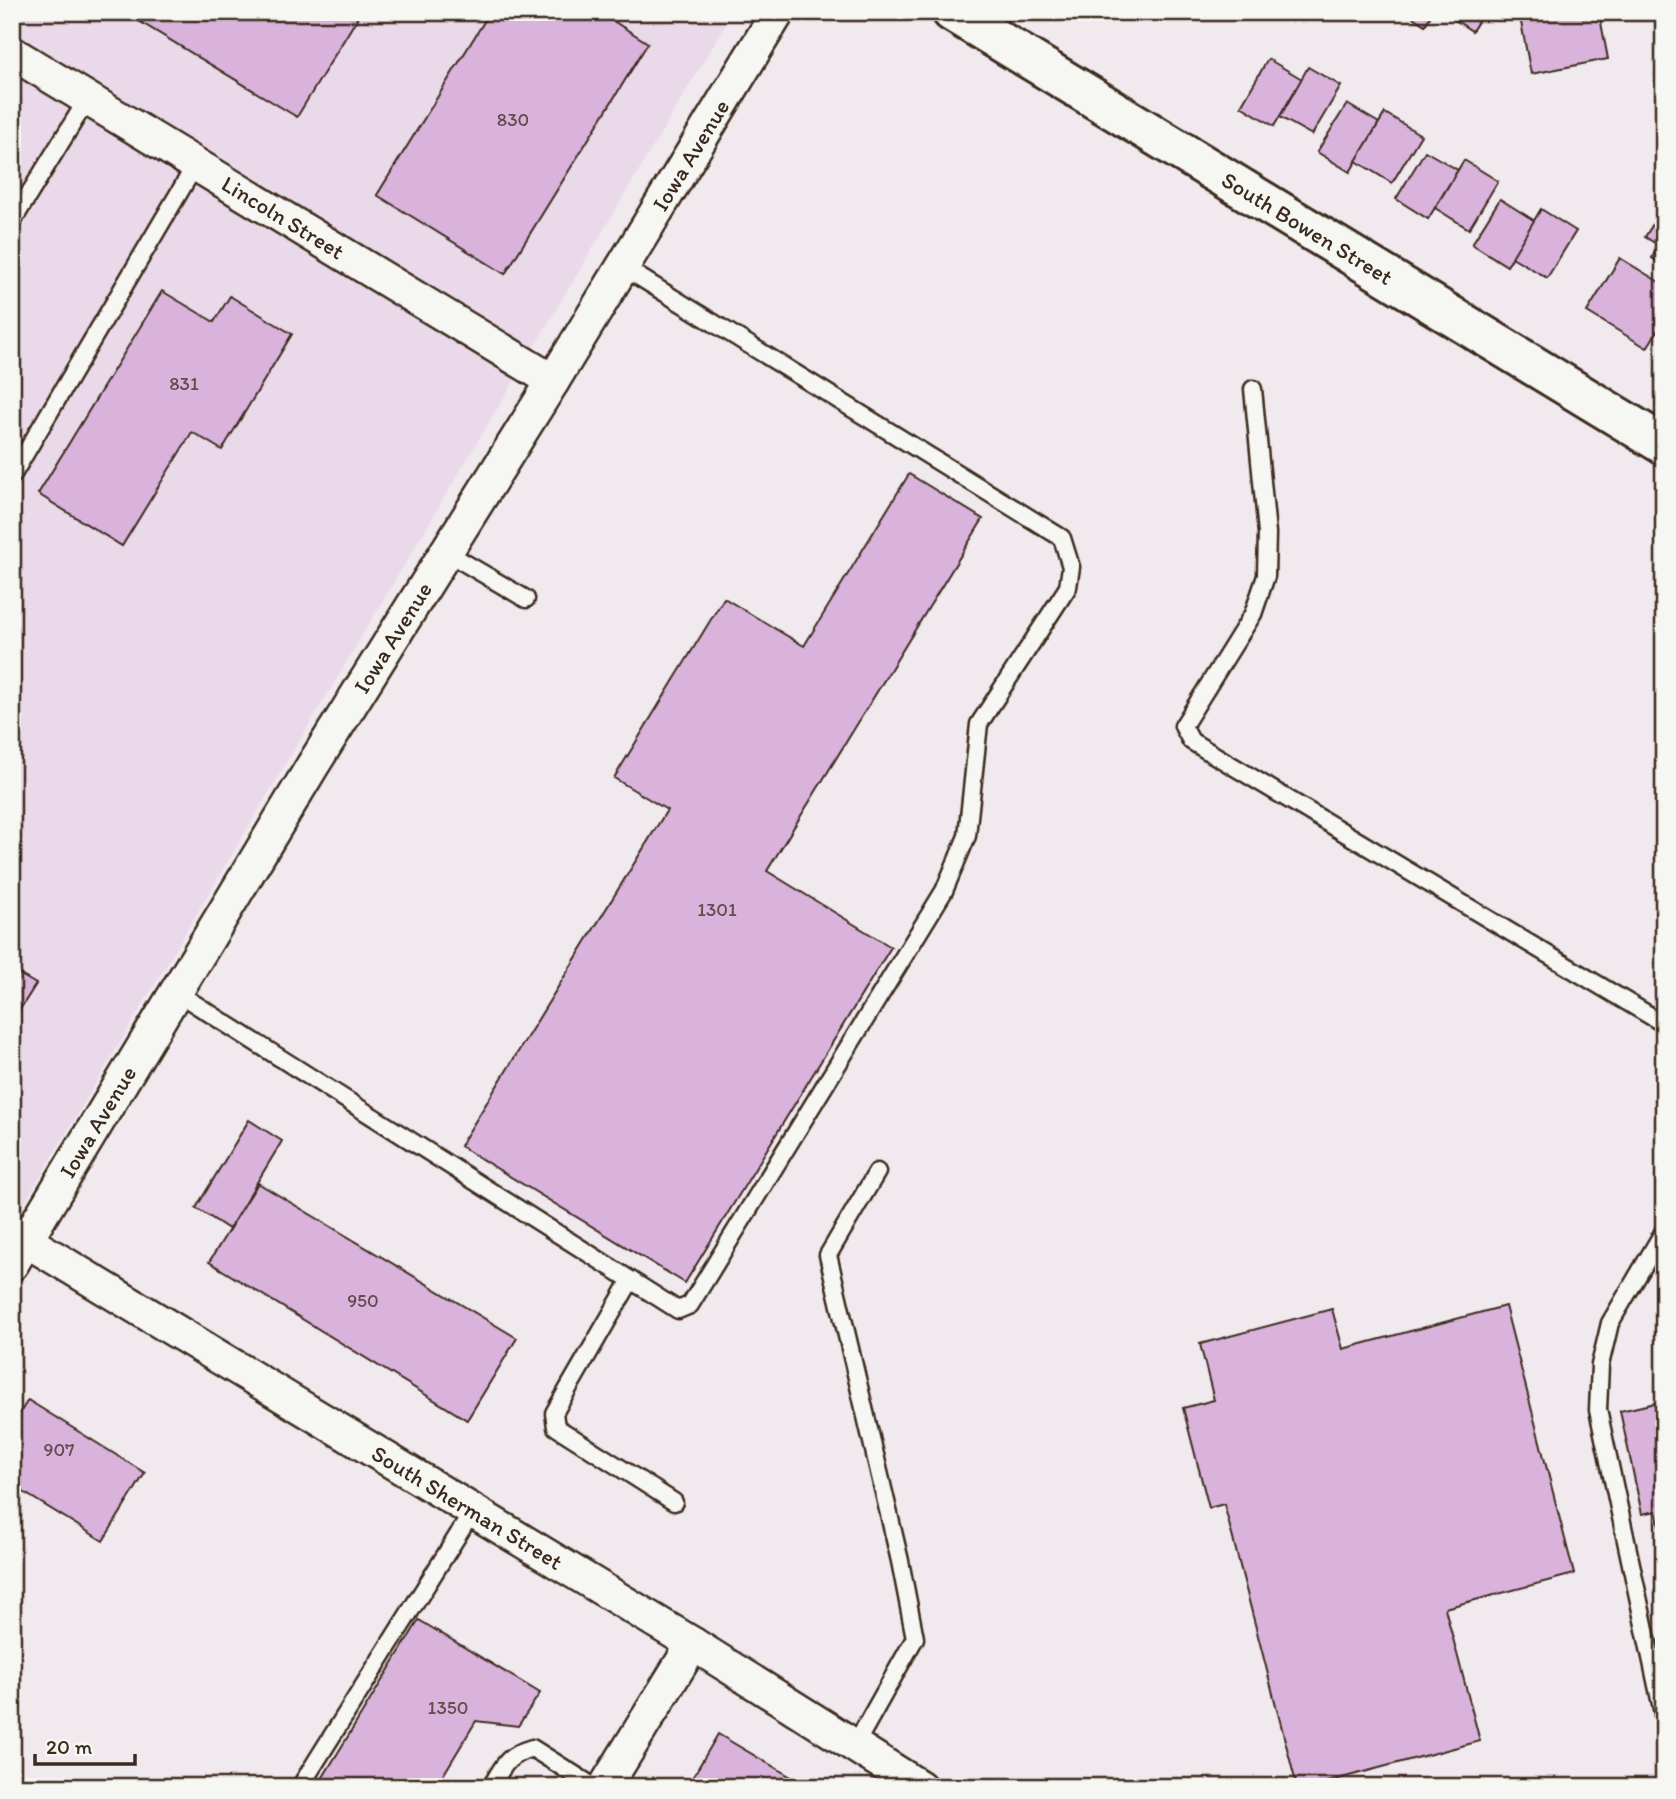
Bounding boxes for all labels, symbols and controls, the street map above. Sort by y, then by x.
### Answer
street label: Iowa Avenue [646,94,735,216]
house number: 830 [497,108,529,131]
street label: South Bowen Street [1217,165,1398,291]
street label: Lincoln Street [217,169,350,265]
house number: 831 [169,372,199,395]
street label: Iowa Avenue [347,577,438,698]
house number: 1301 [697,898,737,921]
street label: Iowa Avenue [53,1061,142,1183]
house number: 950 [347,1289,379,1312]
house number: 907 [43,1438,75,1461]
street label: South Sherman Street [367,1439,568,1576]
house number: 1350 [428,1696,468,1719]
scale bar [35,1722,135,1766]
text: 20 m [46,1734,93,1759]

